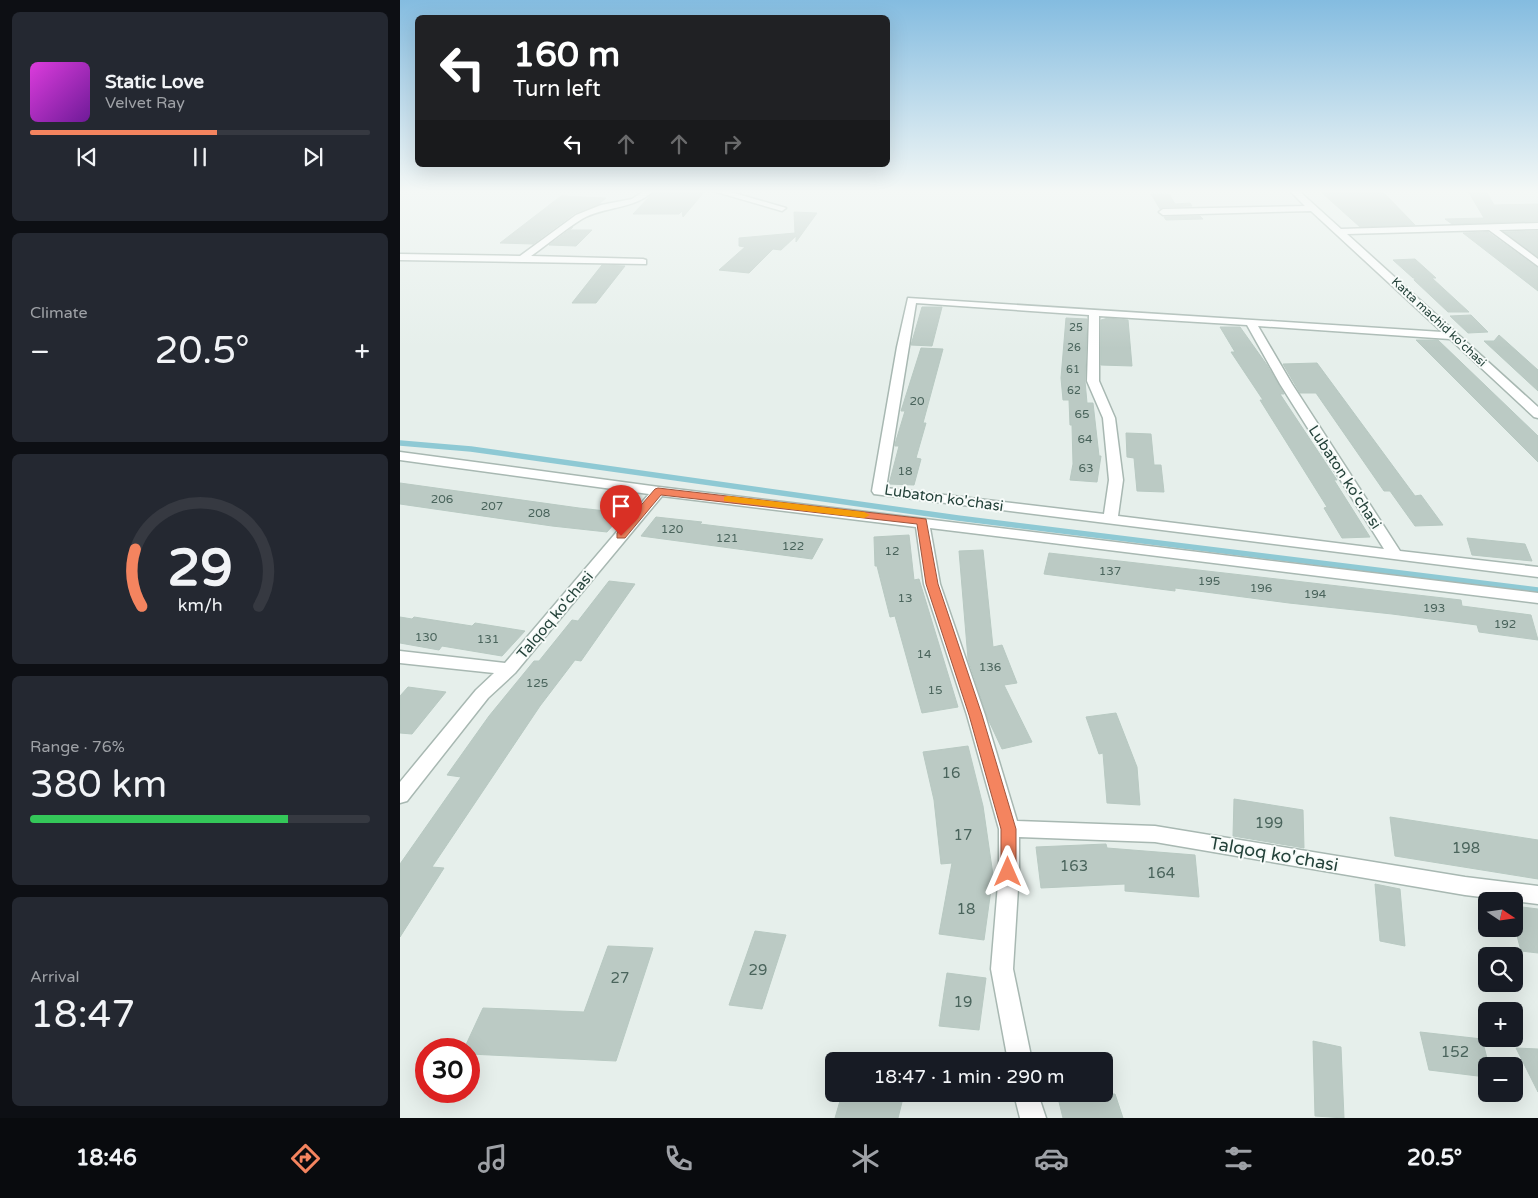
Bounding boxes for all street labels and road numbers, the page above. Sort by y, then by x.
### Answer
street label: Katta machid ko'chasi [1389,275,1489,369]
street label: Lubaton ko'chasi [1305,422,1385,532]
street label: Lubaton ko'chasi [883,481,1005,515]
street label: Talqoq ko'chasi [513,568,597,662]
street label: Talqoq ko'chasi [1208,832,1340,876]

